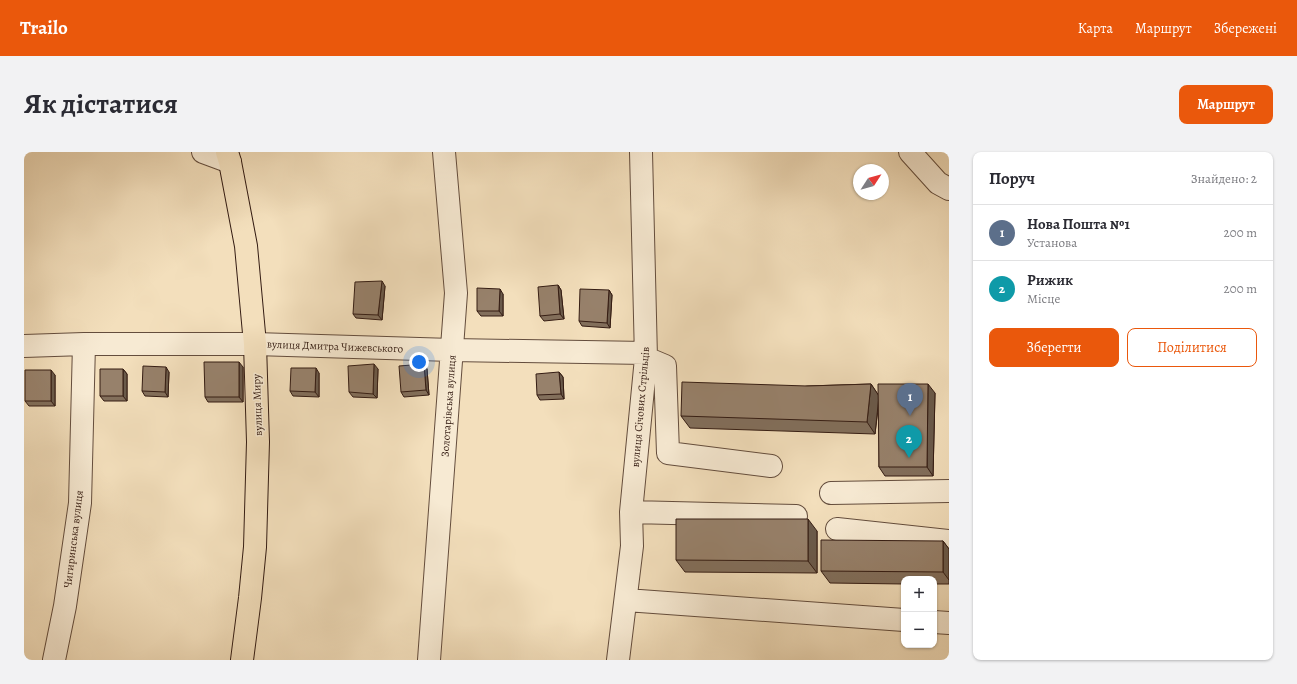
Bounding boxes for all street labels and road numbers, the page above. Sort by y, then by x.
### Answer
street label: вулиця Дмитра Чижевського [267,337,404,356]
street label: вулиця Січових Стрільців [628,346,653,468]
street label: Золотарівська вулиця [437,355,460,458]
street label: вулиця Миру [249,373,266,436]
street label: Чигиринська вулиця [60,489,87,589]

